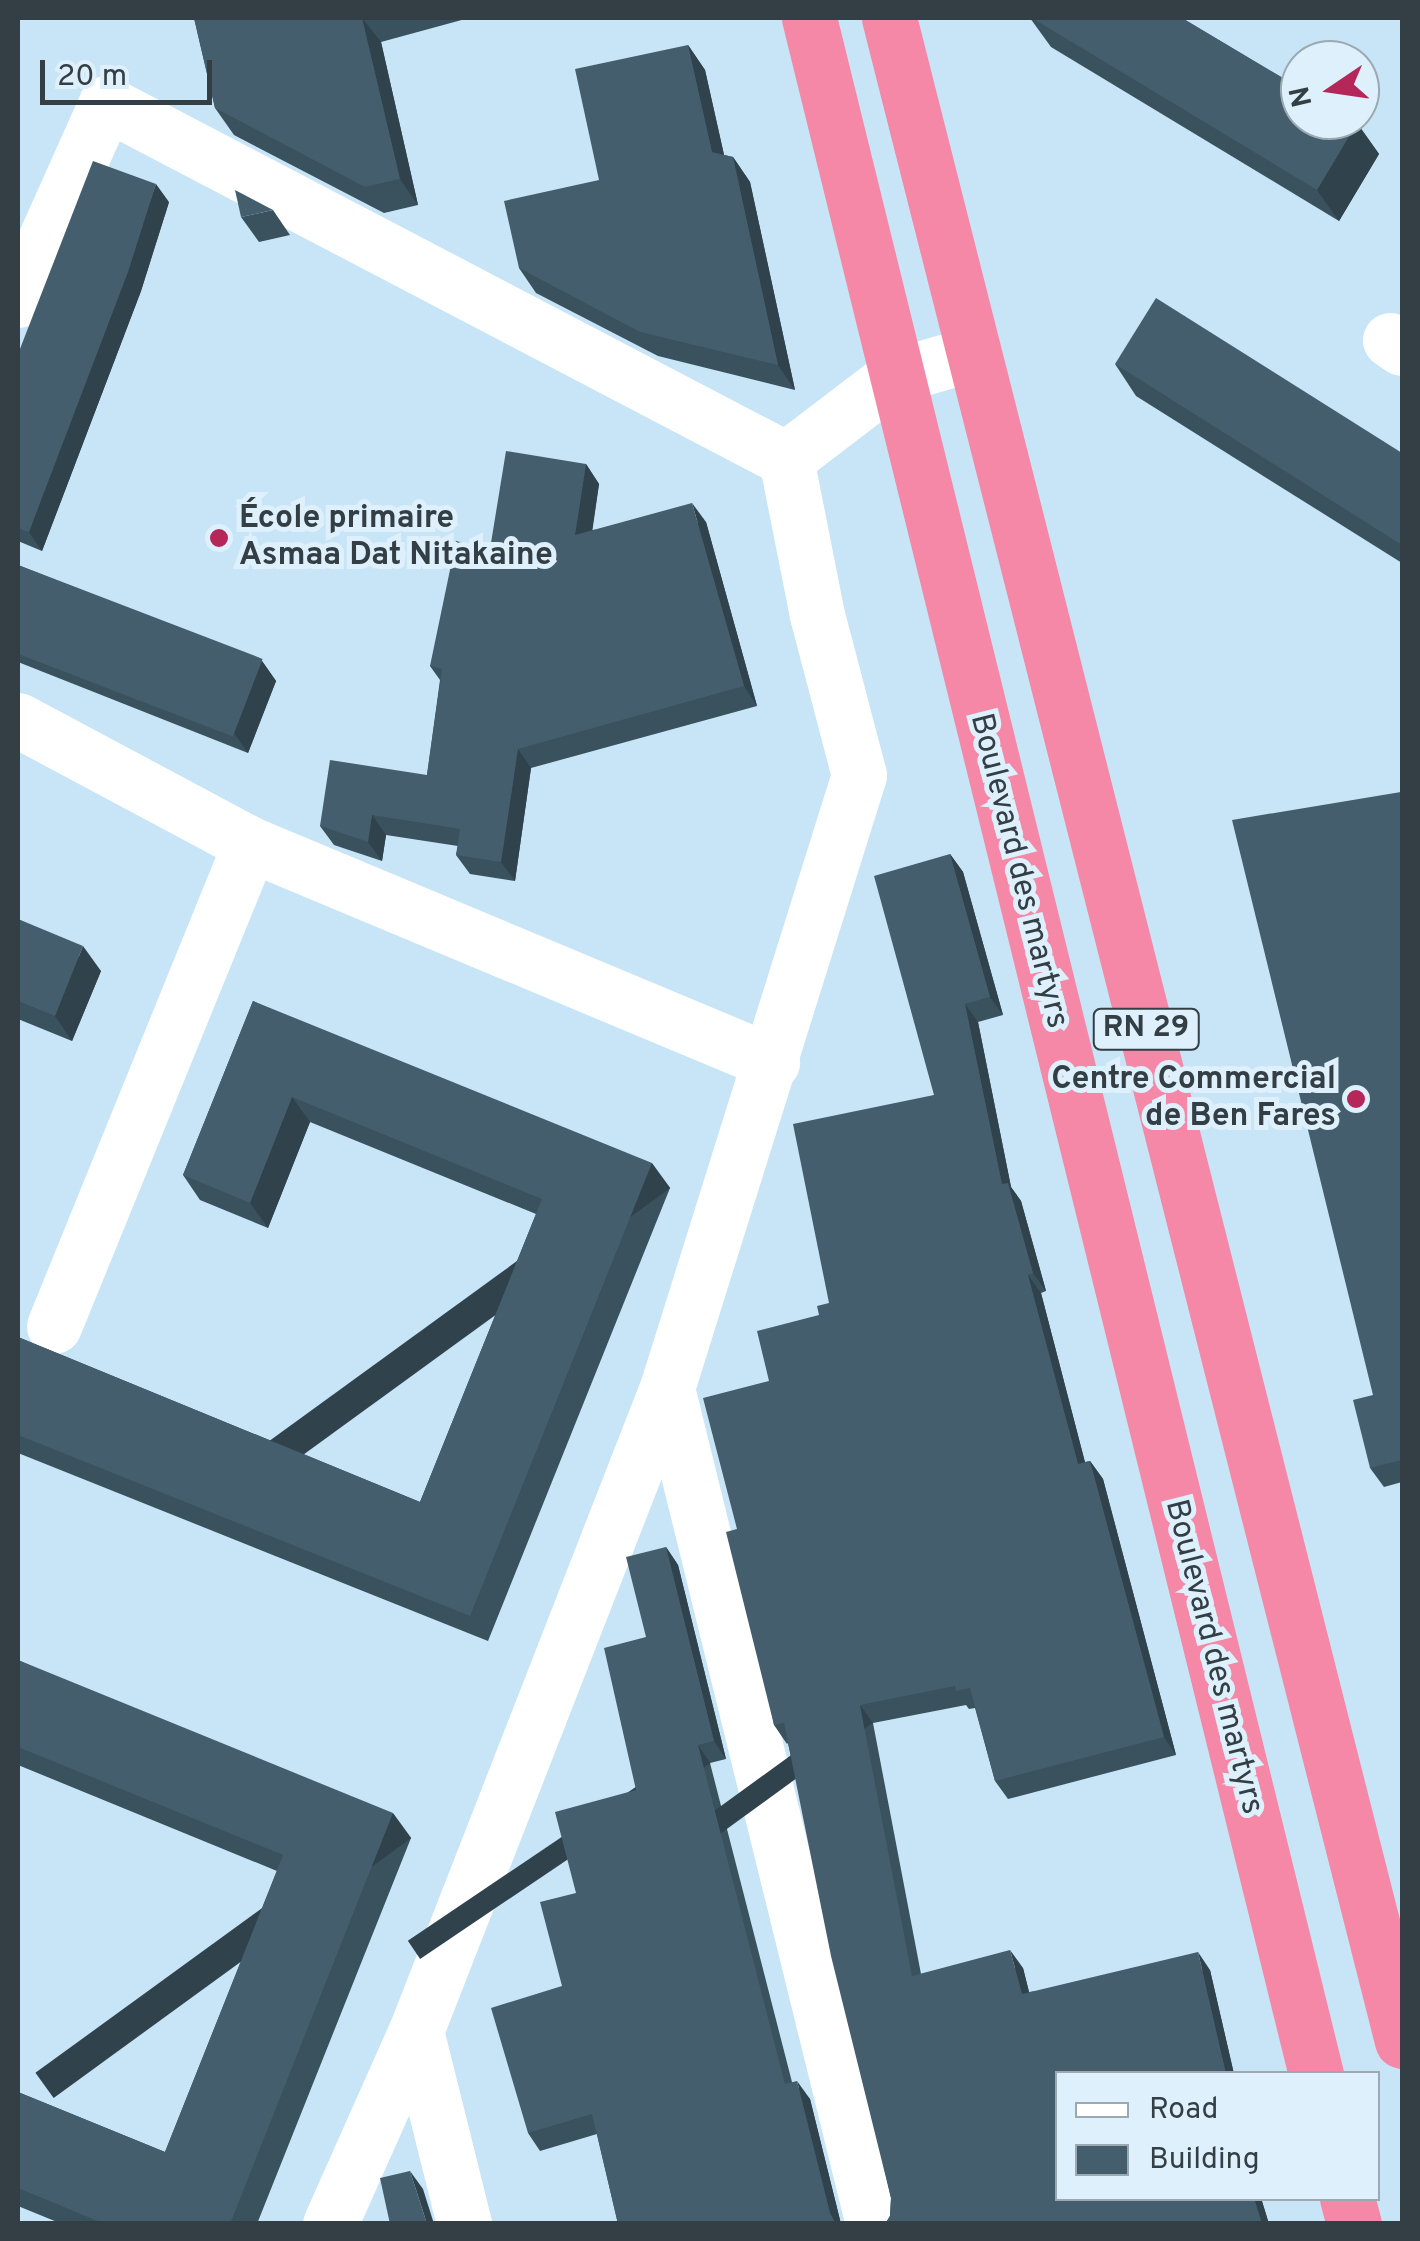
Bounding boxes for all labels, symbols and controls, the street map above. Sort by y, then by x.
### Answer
scale bar [45,40,218,102]
north arrow [1280,40,1380,140]
text: 20 m [57,59,127,96]
text: N [1283,82,1323,110]
place label: École primaire Asmaa Dat Nitakaine [239,501,553,576]
marker: École primaire Asmaa Dat Nitakaine [208,527,230,549]
street label: Boulevard des martyrs [960,710,1076,1032]
road number: RN 29 [1091,1004,1201,1054]
place label: Centre Commercial de Ben Fares [1051,1062,1336,1137]
marker: Centre Commercial de Ben Fares [1345,1088,1367,1110]
street label: Boulevard des martyrs [1155,1496,1271,1818]
legend [1055,2071,1380,2201]
text: Road [1149,2092,1218,2129]
text: Building [1149,2142,1260,2179]

